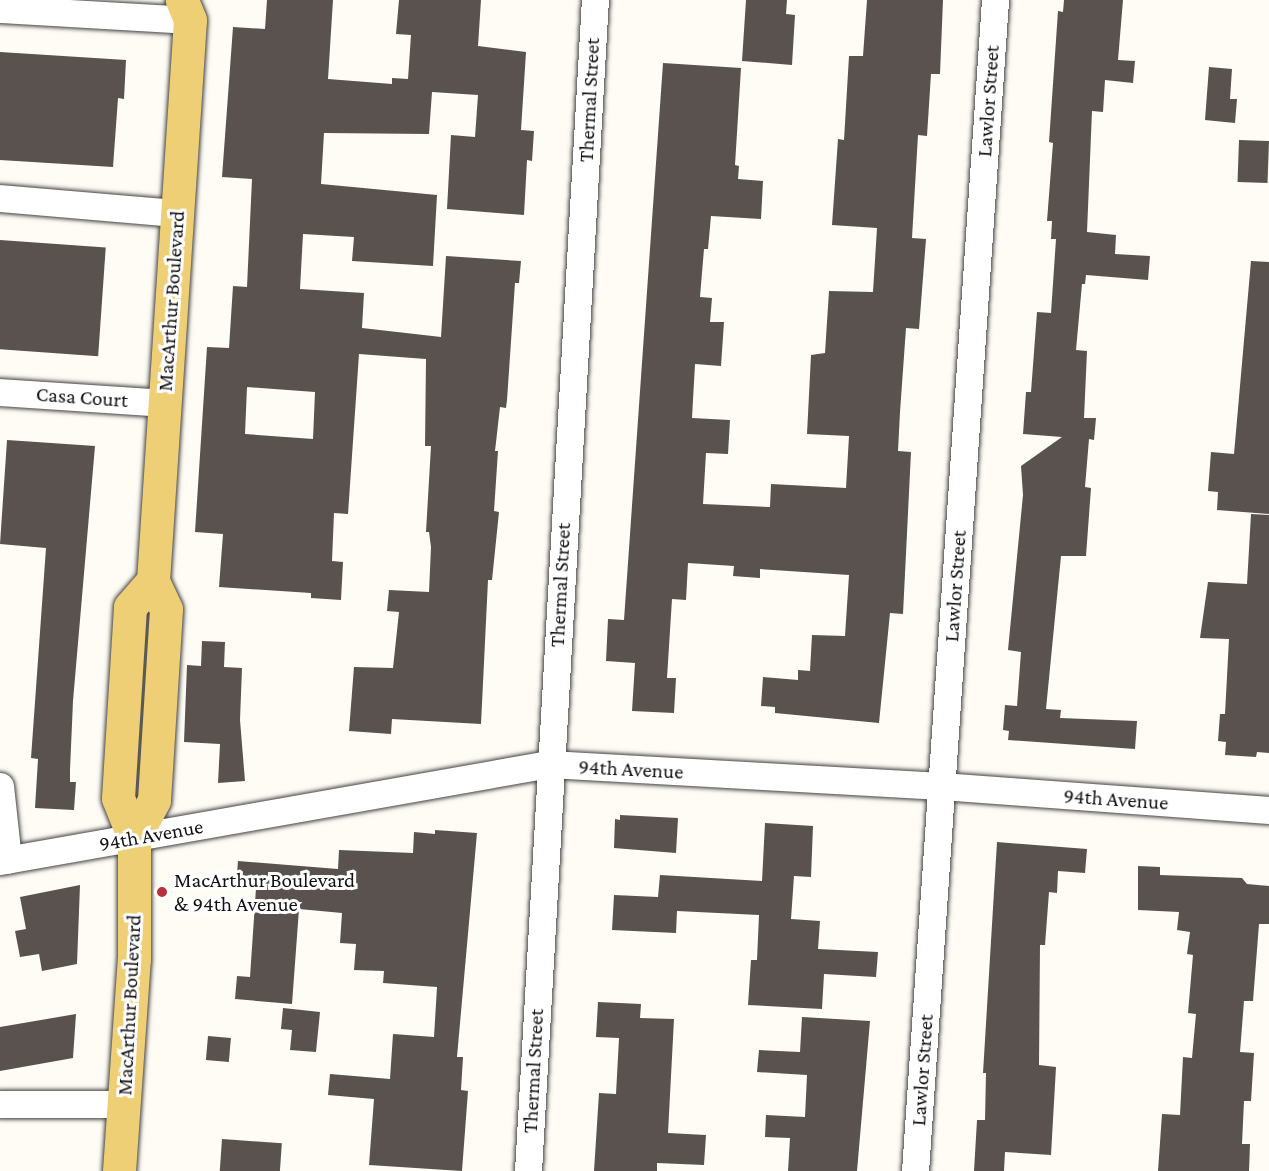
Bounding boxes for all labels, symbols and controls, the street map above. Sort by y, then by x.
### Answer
street label: Thermal Street [573,37,605,163]
street label: Lawlor Street [972,44,1004,158]
street label: MacArthur Boulevard [152,210,190,392]
street label: Casa Court [35,381,129,413]
street label: Thermal Street [544,522,576,648]
street label: Lawlor Street [939,529,971,643]
street label: 94th Avenue [578,754,684,784]
street label: 94th Avenue [1063,783,1169,815]
street label: 94th Avenue [97,813,205,857]
place label: MacArthur Boulevard & 94th Avenue [174,867,355,917]
marker: MacArthur Boulevard & 94th Avenue [155,885,169,899]
street label: MacArthur Boulevard [112,914,146,1096]
street label: Thermal Street [517,1008,549,1134]
street label: Lawlor Street [906,1013,938,1127]

